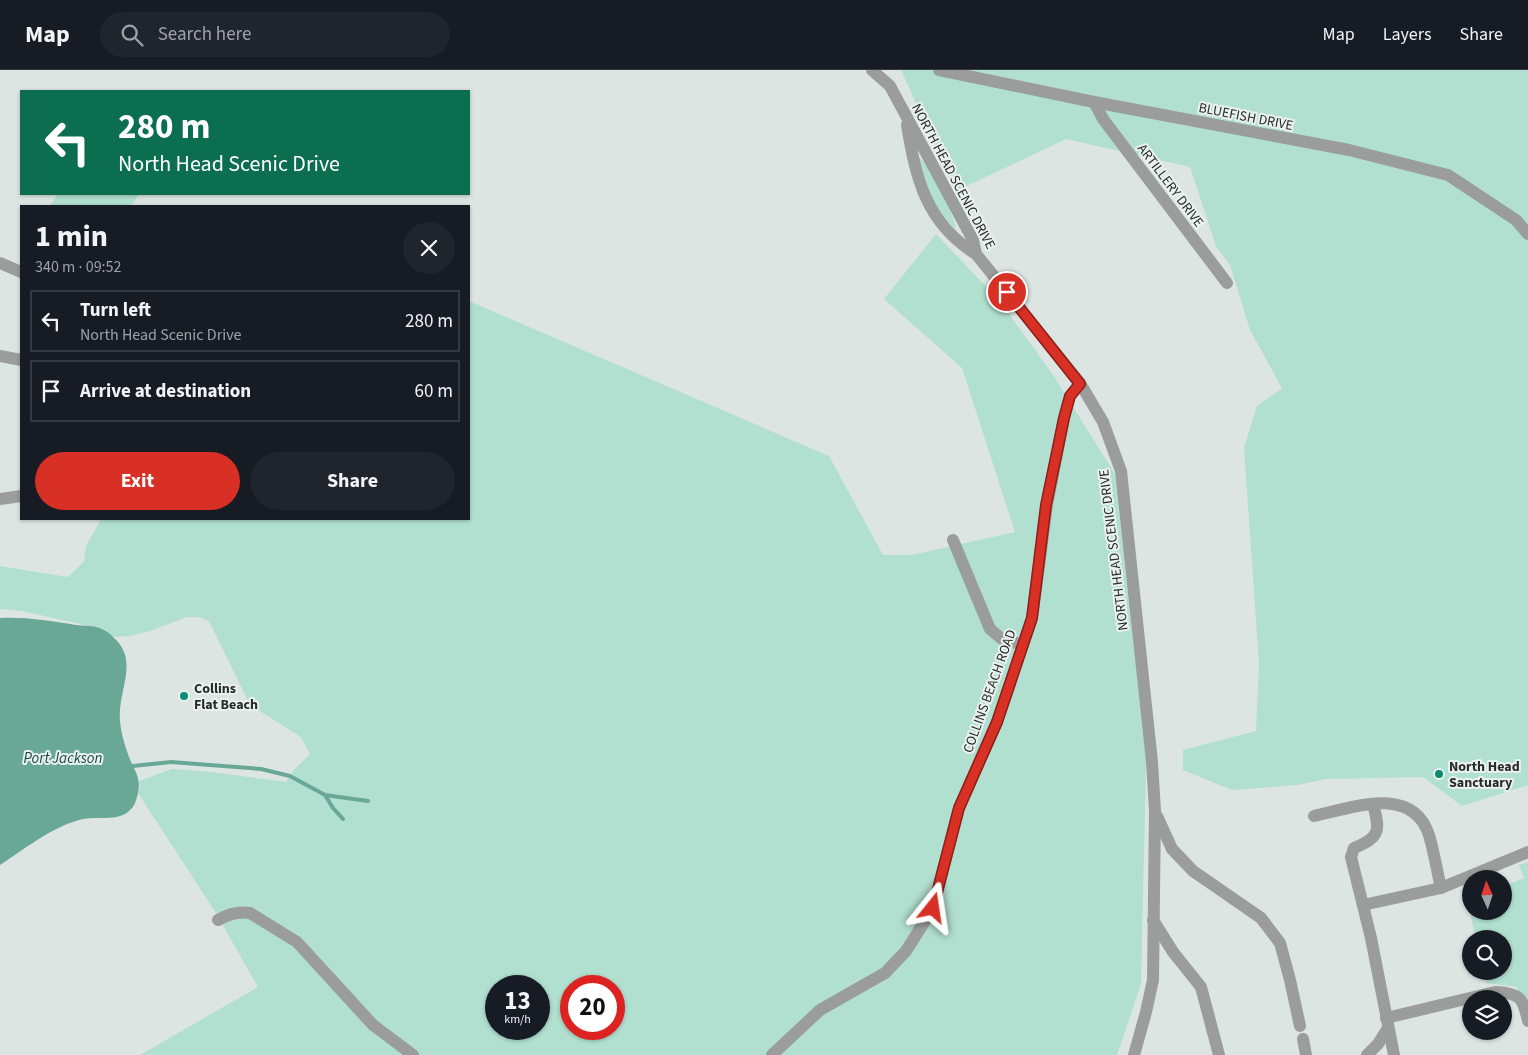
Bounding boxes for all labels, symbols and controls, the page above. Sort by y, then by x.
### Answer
search box [100,12,450,57]
text: Map [25,17,70,52]
icon: search [118,21,146,49]
text: Search here [158,21,251,48]
text: Map [1323,22,1355,47]
text: Layers [1383,22,1432,47]
text: Share [1460,22,1503,47]
street label: BLUEFISH DRIVE [1197,98,1295,136]
street label: NORTH HEAD SCENIC DRIVE [906,100,1000,253]
text: 280 m [118,102,210,152]
icon: left [35,110,100,175]
street label: ARTILLERY DRIVE [1132,140,1208,231]
text: North Head Scenic Drive [118,148,340,180]
text: 1 min [35,215,108,258]
button: close [403,222,455,274]
text: 340 m · 09:52 [35,256,122,278]
pin [986,271,1028,313]
icon: arrive [993,278,1021,306]
text: Turn left [80,297,151,324]
icon: left [37,307,65,335]
text: 280 m [405,308,453,335]
text: North Head Scenic Drive [80,324,241,346]
icon: arrive [37,377,65,405]
text: Arrive at destination [80,378,251,405]
text: 60 m [415,378,453,405]
button: Exit [35,452,240,510]
button: Share [250,452,455,510]
street label: NORTH HEAD SCENIC DRIVE [1094,468,1134,632]
street label: COLLINS BEACH ROAD [958,627,1022,756]
place label: Collins Flat Beach [194,679,258,715]
marker: Collins Flat Beach [178,690,190,702]
water label: Port Jackson [24,748,103,769]
place label: North Head Sanctuary [1449,757,1520,793]
marker: North Head Sanctuary [1433,768,1445,780]
north arrow [1462,870,1512,920]
map controls [1462,870,1512,1040]
position arrow [906,881,958,933]
button: search [1462,930,1512,980]
speed limit sign: 20 [560,975,625,1040]
text: 13 [504,983,531,1019]
button: layers [1462,990,1512,1040]
text: km/h [504,1011,531,1028]

